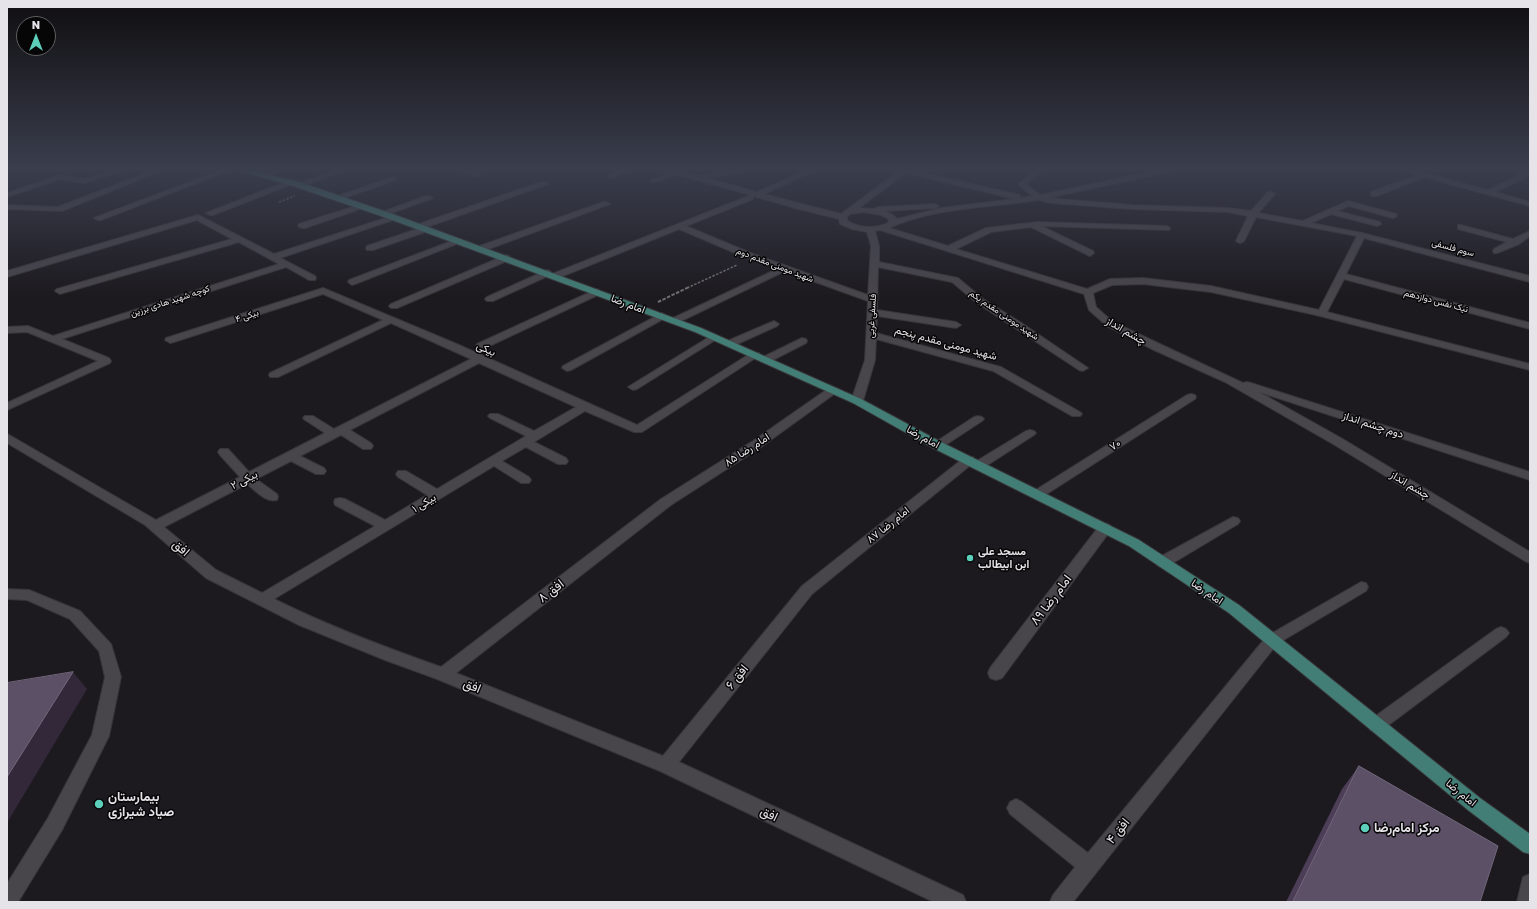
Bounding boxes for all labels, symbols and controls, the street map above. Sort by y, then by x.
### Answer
north arrow [16,16,56,56]
text: N [32,18,40,31]
street label: سوم فلسفی [1431,237,1475,259]
street label: شهید مومنی مقدم دوم [735,245,815,285]
street label: کوچه شهید هادی برزین [129,283,211,319]
street label: نیک نفس دوازدهم [1403,287,1469,315]
street label: شهید مومنی مقدم یکم [967,288,1041,342]
street label: امام رضا [609,291,647,317]
street label: فلسفی غربی [865,294,879,338]
street label: ۴ بیکی [234,307,260,325]
street label: چشم انداز [1104,314,1148,348]
street label: شهید مومنی مقدم پنجم [894,323,998,363]
street label: بیکی [474,339,498,359]
street label: دوم چشم انداز [1341,409,1405,441]
street label: امام رضا [904,423,942,451]
street label: امام رضا ۸۵ [722,430,772,470]
street label: ۷۰ [1107,436,1123,454]
street label: ۲ بیکی [228,468,260,492]
street label: چشم انداز [1388,468,1432,502]
street label: ۱ بیکی [409,491,439,515]
street label: امام رضا ۸۷ [864,504,912,546]
street label: افق [169,536,193,560]
place label: مسجد علی ابن ابیطالب [978,545,1029,571]
marker: مسجد علی ابن ابیطالب [965,553,975,563]
street label: امام رضا ۸۹ [1027,572,1075,628]
street label: افق ۸ [535,576,567,606]
street label: امام رضا [1189,577,1225,607]
street label: افق ۶ [722,661,752,693]
street label: افق [461,675,483,697]
street label: امام رضا [1443,777,1479,809]
place label: بیمارستان صیاد شیرازی [108,789,174,820]
marker: بیمارستان صیاد شیرازی [93,798,105,810]
street label: افق [758,803,780,825]
street label: افق ۴ [1103,815,1133,847]
place label: مرکز امام‌رضا [1374,820,1440,836]
marker: مرکز امام‌رضا [1359,822,1371,834]

